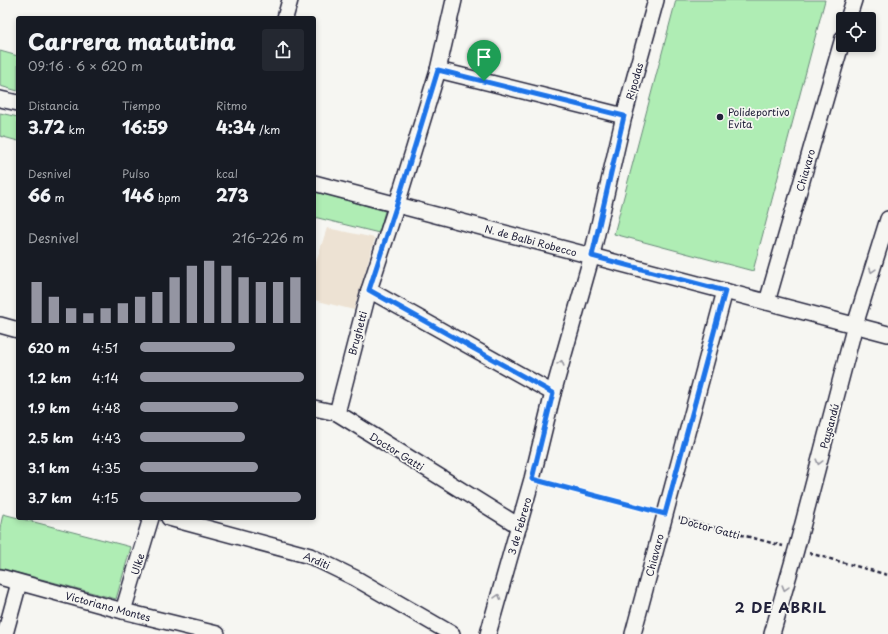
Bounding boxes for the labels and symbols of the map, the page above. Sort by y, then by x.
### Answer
pin [467,40,501,81]
street label: Ripodas [622,60,647,101]
place label: Polideportivo Evita [728,104,790,131]
marker: Polideportivo Evita [715,112,725,122]
street label: Chiavaro [792,147,818,193]
street label: N. de Balbi Robecco [483,220,579,260]
one-way arrow [869,266,877,273]
street label: Brughetti [344,309,370,357]
one-way arrow [557,360,565,366]
street label: Paysandú [816,402,843,451]
street label: Doctor Gatti [367,428,427,474]
one-way arrow [815,458,824,465]
street label: 3 de Febrero [504,495,535,557]
street label: Doctor Gatti [678,512,742,542]
street label: Chiavaro [641,532,667,578]
street label: Arditi [301,548,333,572]
street label: Ulke [127,551,148,577]
one-way arrow [781,584,790,591]
street label: Victoriano Montes [64,587,153,625]
one-way arrow [493,593,502,600]
district label: 2 DE ABRIL [735,597,827,618]

